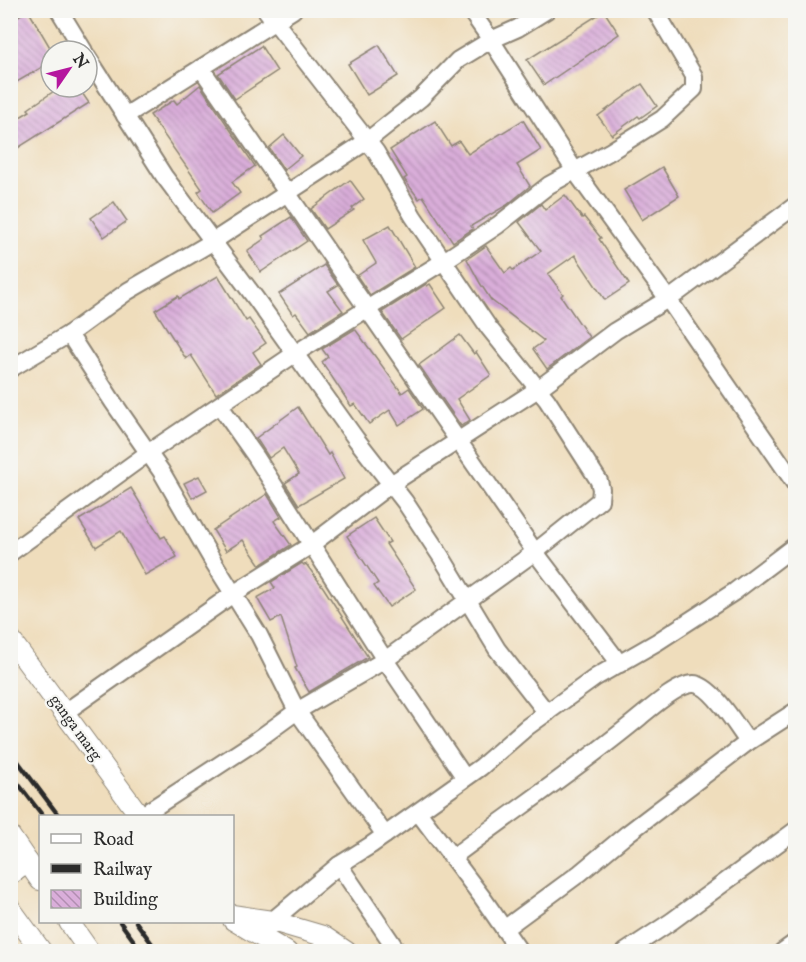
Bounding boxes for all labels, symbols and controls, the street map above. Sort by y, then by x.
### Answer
north arrow [39,39,99,99]
text: N [67,49,92,73]
street label: ganga marg [44,691,106,765]
legend [39,815,234,923]
text: Road [93,829,134,852]
text: Railway [93,859,152,882]
text: Building [93,889,158,912]

